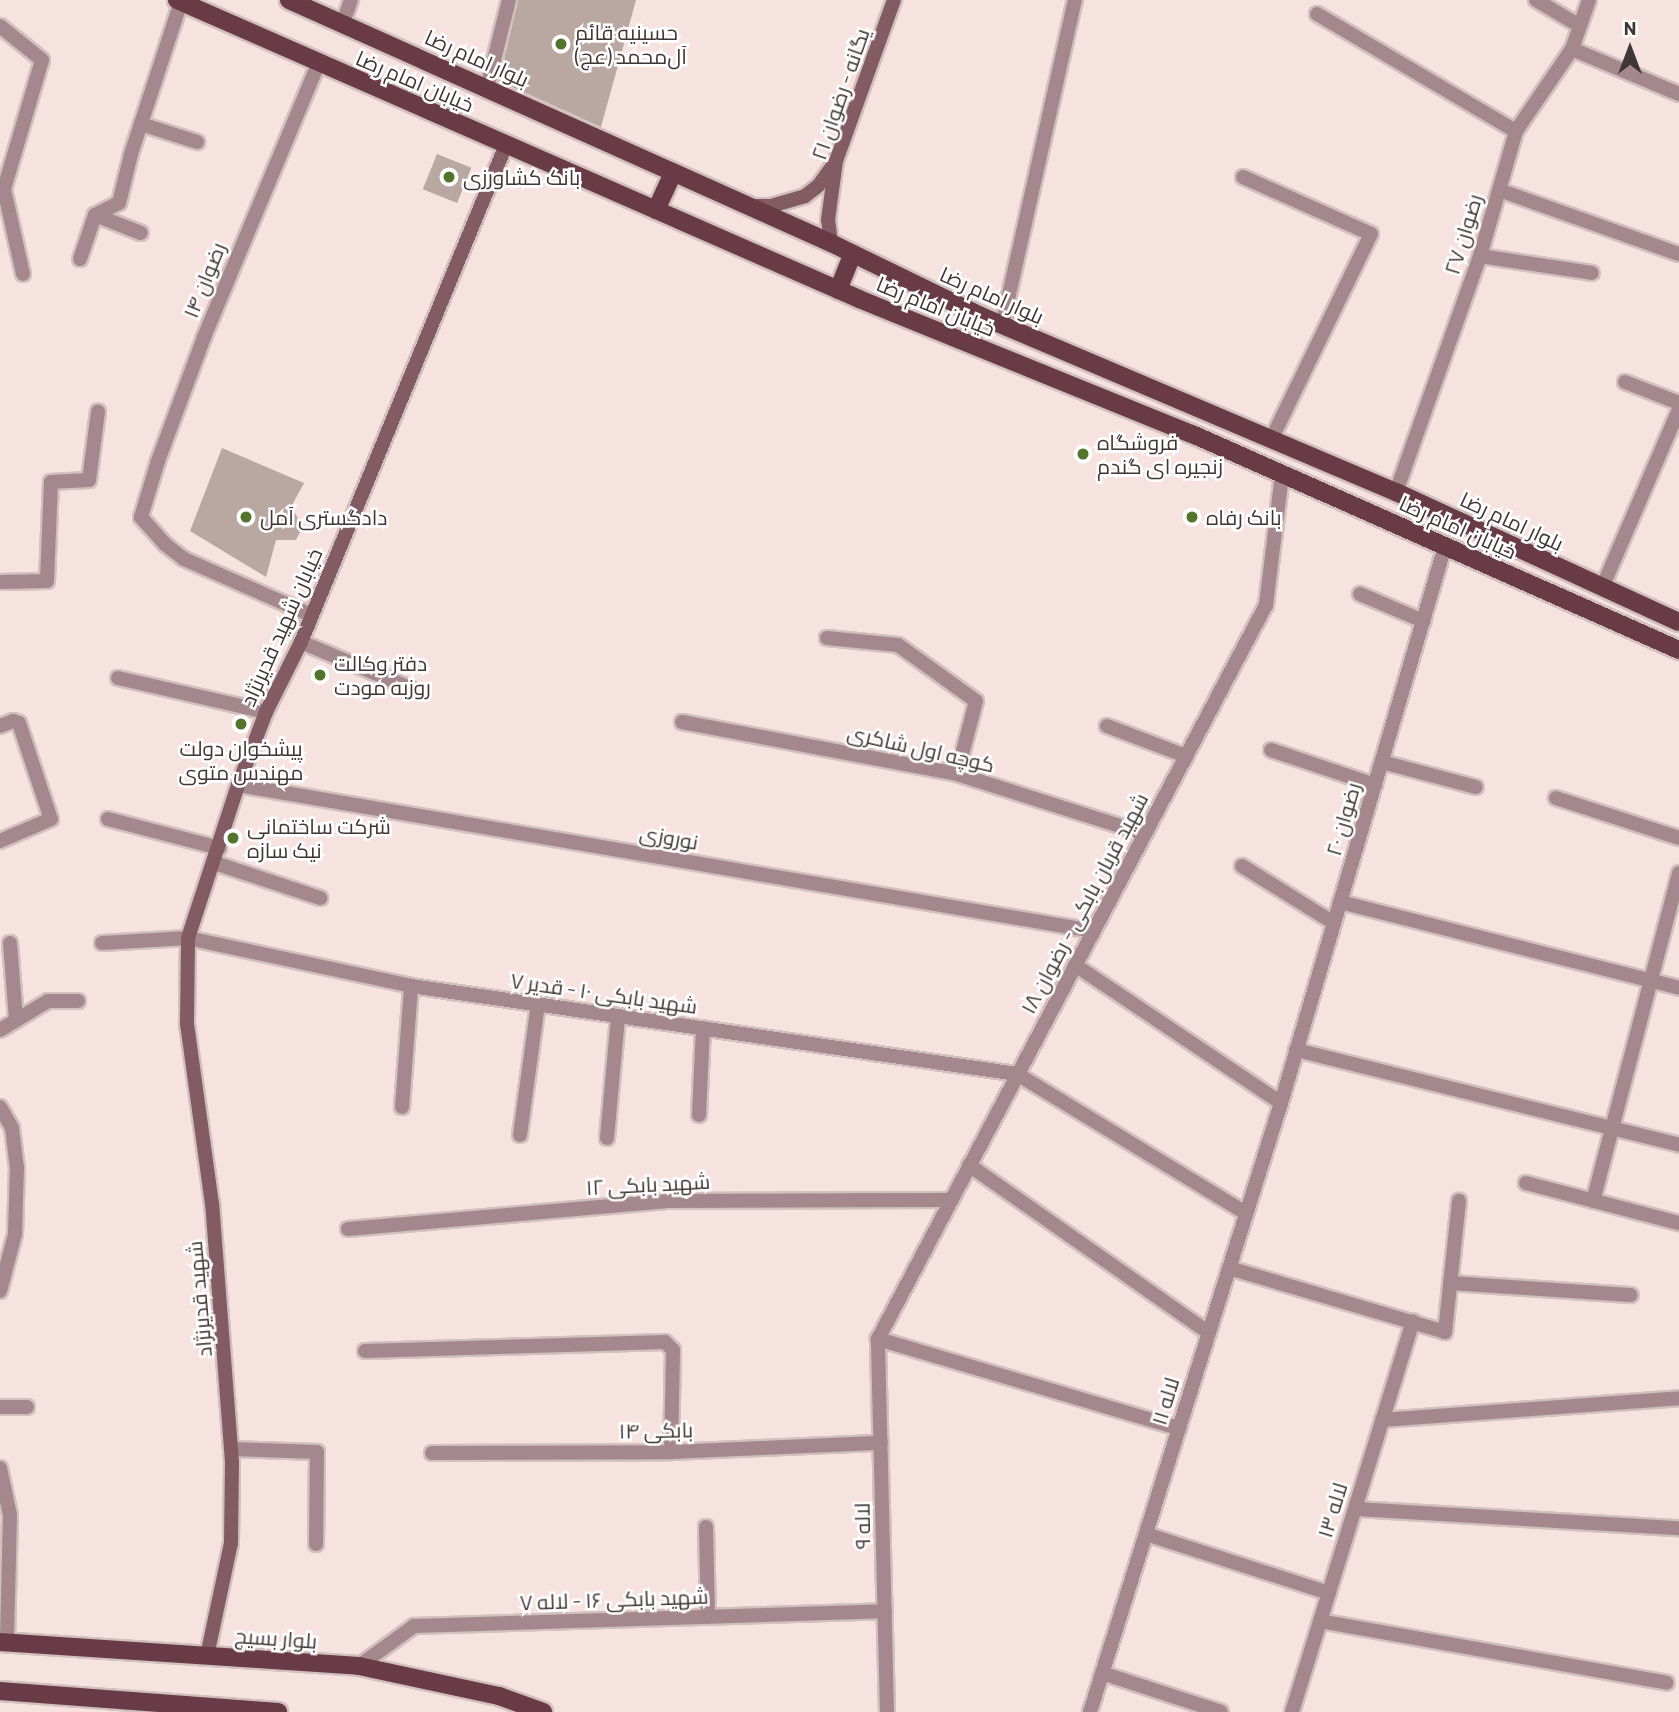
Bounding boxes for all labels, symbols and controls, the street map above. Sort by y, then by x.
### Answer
north arrow [1595,14,1665,84]
text: N [1624,16,1636,39]
place label: حسینیه قائم آل‌محمد (عج) [575,19,687,69]
street label: بلوار امام رضا [421,24,533,92]
street label: یگانه - رضوان ۲۱ [806,25,874,163]
marker: حسینیه قائم آل‌محمد (عج) [553,36,569,52]
street label: خیابان امام رضا [352,45,478,117]
place label: بانک کشاورزی [463,164,580,190]
marker: بانک کشاورزی [441,169,457,185]
street label: رضوان ۲۷ [1439,191,1487,277]
street label: رضوان ۱۴ [177,239,231,321]
street label: بلوار امام رضا [936,261,1048,329]
street label: خیابان امام رضا [873,271,999,341]
place label: فروشگاه زنجیره ای گندم [1097,429,1223,479]
marker: فروشگاه زنجیره ای گندم [1075,446,1091,462]
street label: بلوار امام رضا [1456,486,1568,556]
street label: خیابان امام رضا [1395,490,1521,564]
place label: دادگستری آمل [260,504,387,530]
place label: بانک رفاه [1206,504,1281,530]
marker: دادگستری آمل [238,509,254,525]
marker: بانک رفاه [1184,509,1200,525]
street label: خيابان شهيد قديرنژاد [235,544,327,710]
place label: دفتر وکالت روزبه مودت [334,650,431,700]
marker: دفتر وکالت روزبه مودت [312,667,328,683]
marker: پیشخوان دولت مهندس متوی [233,716,249,732]
street label: کوچه اول شاکری [845,719,997,777]
place label: پیشخوان دولت مهندس متوی [179,735,303,785]
street label: رضوان ۲۰ [1321,779,1365,859]
street label: شهید قربان بابکی - رضوان ۱۸ [1015,788,1153,1018]
place label: شرکت ساختمانی نیک سازه [247,813,391,863]
street label: نوروزی [638,819,700,855]
marker: شرکت ساختمانی نیک سازه [225,830,241,846]
street label: شهید بابکی ۱۰ - قدیر ۷ [509,967,699,1019]
street label: شهید بابکی ۱۲ [585,1168,711,1200]
street label: شهید قدیرنژاد [181,1240,217,1358]
street label: لاله ۱۱ [1146,1374,1184,1428]
street label: بابکی ۱۴ [619,1417,693,1443]
street label: لاله ۱۳ [1312,1479,1352,1541]
street label: لاله ۹ [849,1503,875,1549]
street label: شهید بابکی ۱۶ - لاله ۷ [519,1583,709,1615]
street label: بلوار بسیج [234,1623,318,1653]

